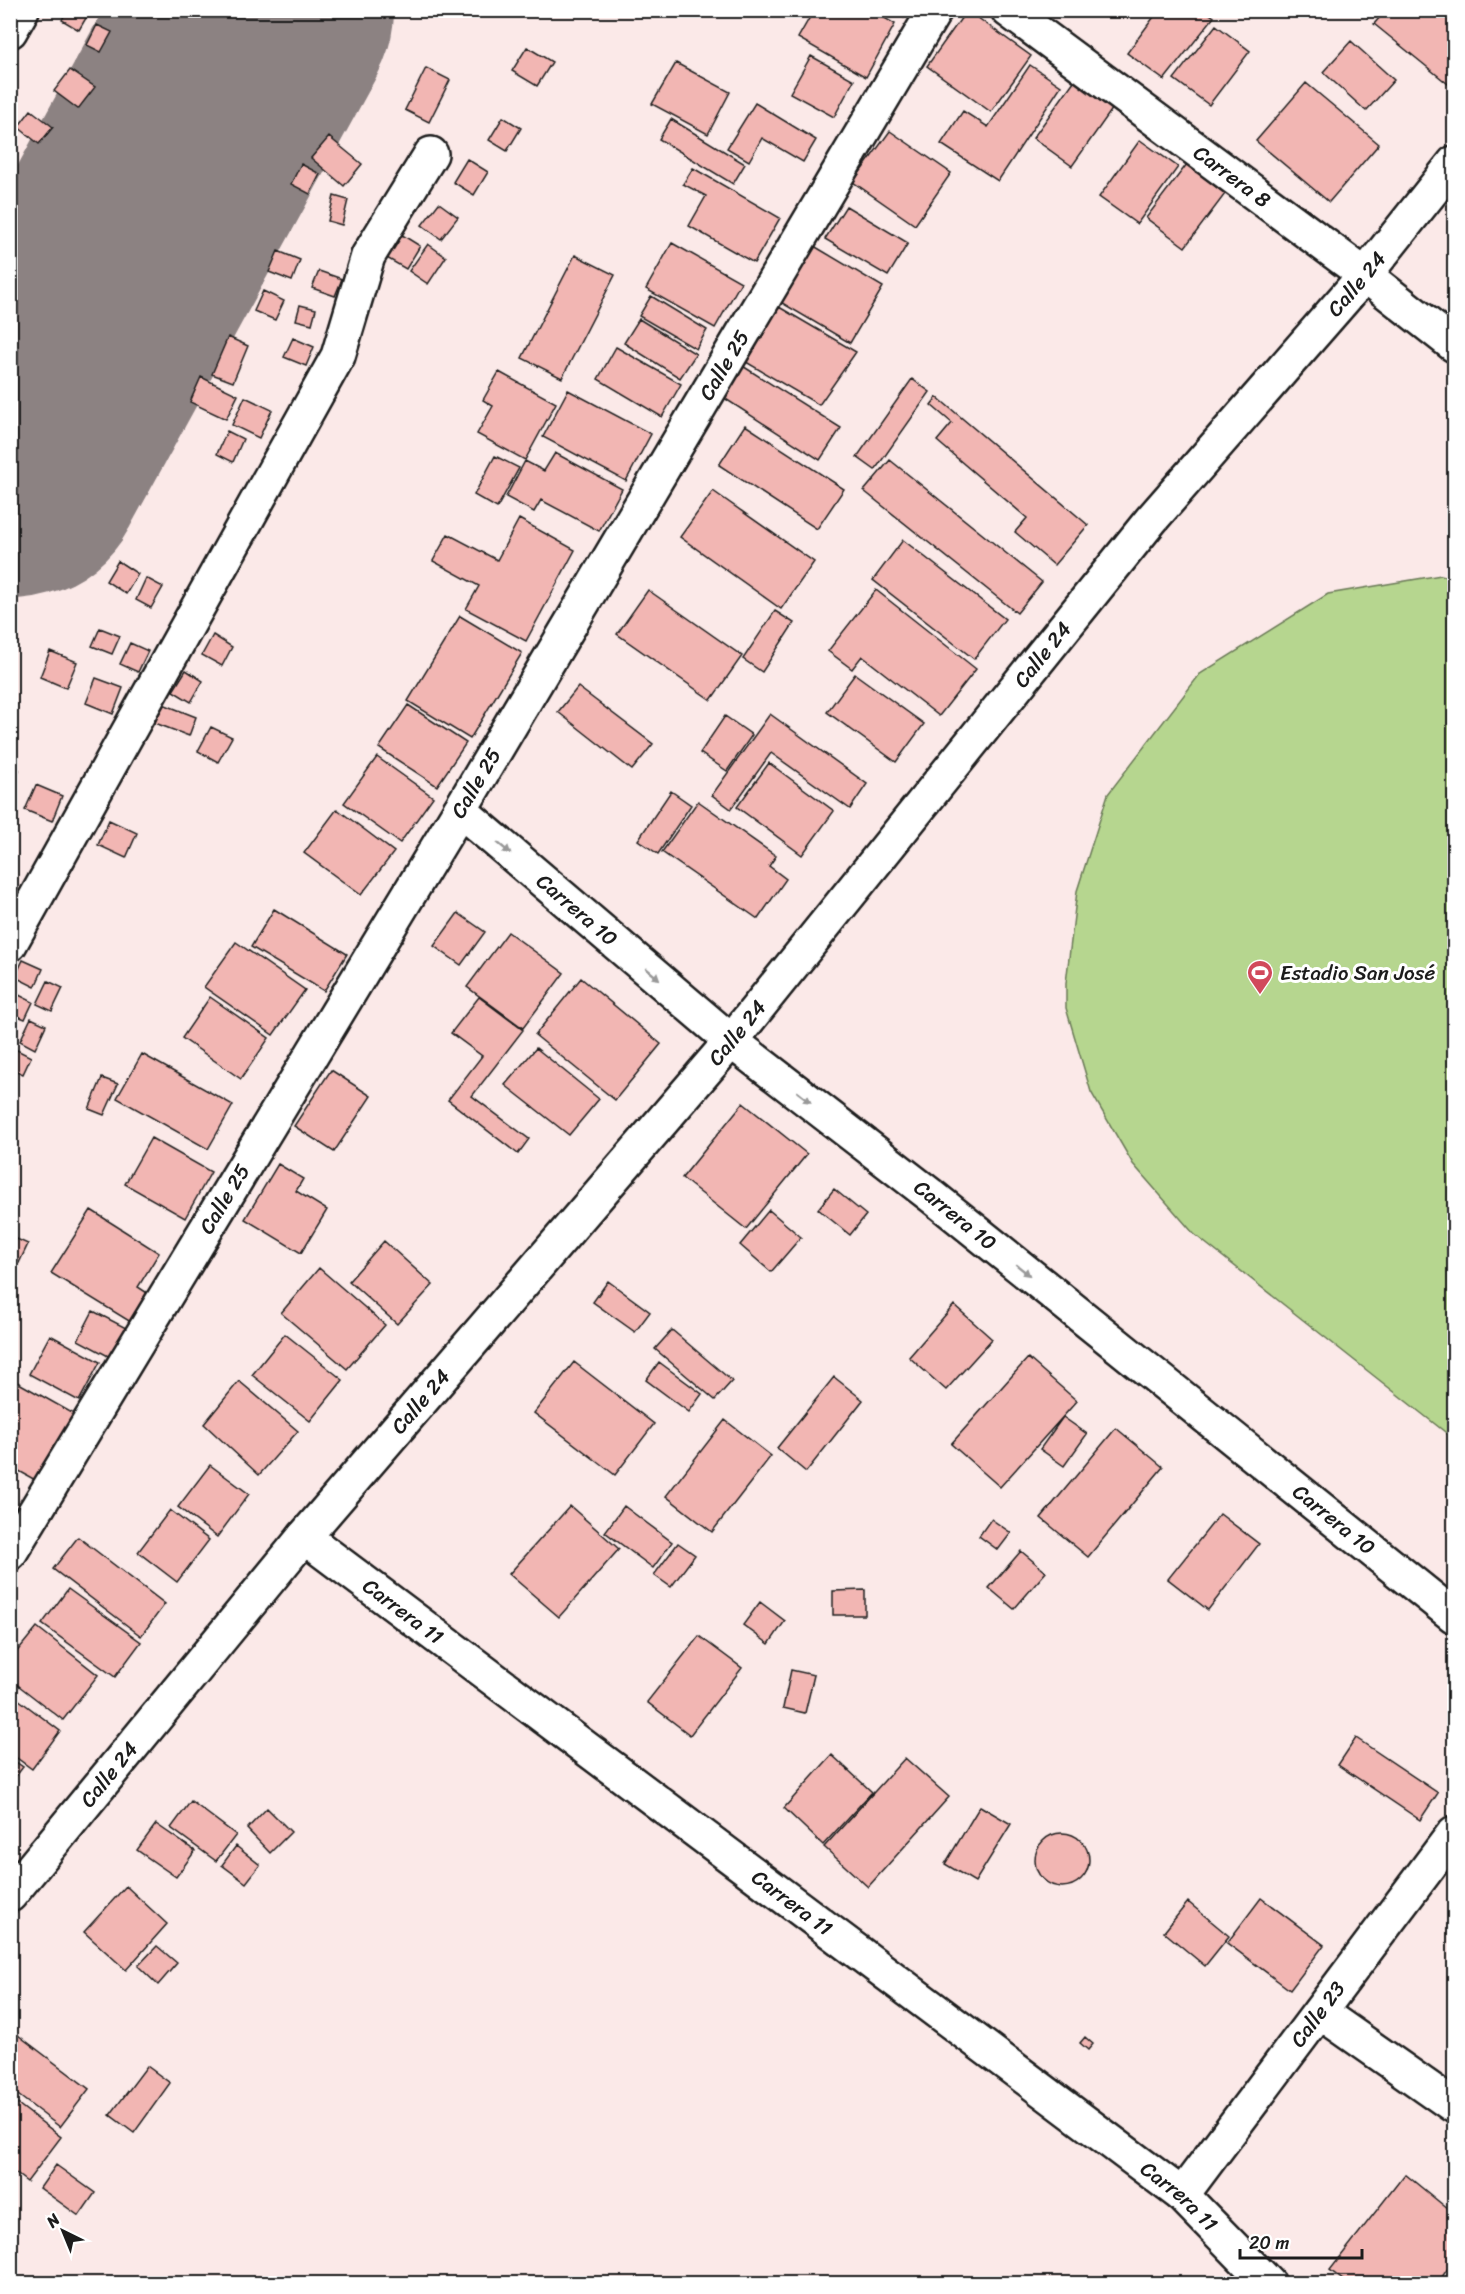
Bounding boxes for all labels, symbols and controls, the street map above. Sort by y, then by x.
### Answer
street label: Carrera 8 [1185,135,1279,218]
street label: Calle 24 [1317,243,1396,326]
street label: Calle 25 [688,322,760,408]
street label: Calle 24 [1003,613,1081,697]
street label: Calle 25 [440,740,512,826]
one-way arrow [496,841,511,854]
street label: Carrera 10 [527,863,627,956]
place label: Estadio San José [1280,954,1435,992]
sports icon: Estadio San José [1245,958,1275,996]
one-way arrow [645,968,661,981]
street label: Calle 24 [698,991,776,1075]
one-way arrow [796,1091,812,1104]
street label: Calle 25 [188,1156,261,1242]
street label: Carrera 10 [905,1169,1006,1261]
one-way arrow [1016,1263,1031,1275]
street label: Calle 24 [381,1360,460,1443]
street label: Carrera 10 [1284,1474,1384,1565]
street label: Carrera 11 [354,1568,452,1655]
street label: Calle 24 [70,1733,148,1816]
street label: Carrera 11 [743,1859,841,1946]
street label: Calle 23 [1280,1972,1356,2056]
street label: Carrera 11 [1132,2151,1228,2241]
north arrow [33,2201,93,2261]
text: N [38,2205,68,2235]
scale bar [1240,2222,1362,2260]
text: 20 m [1249,2227,1289,2259]

